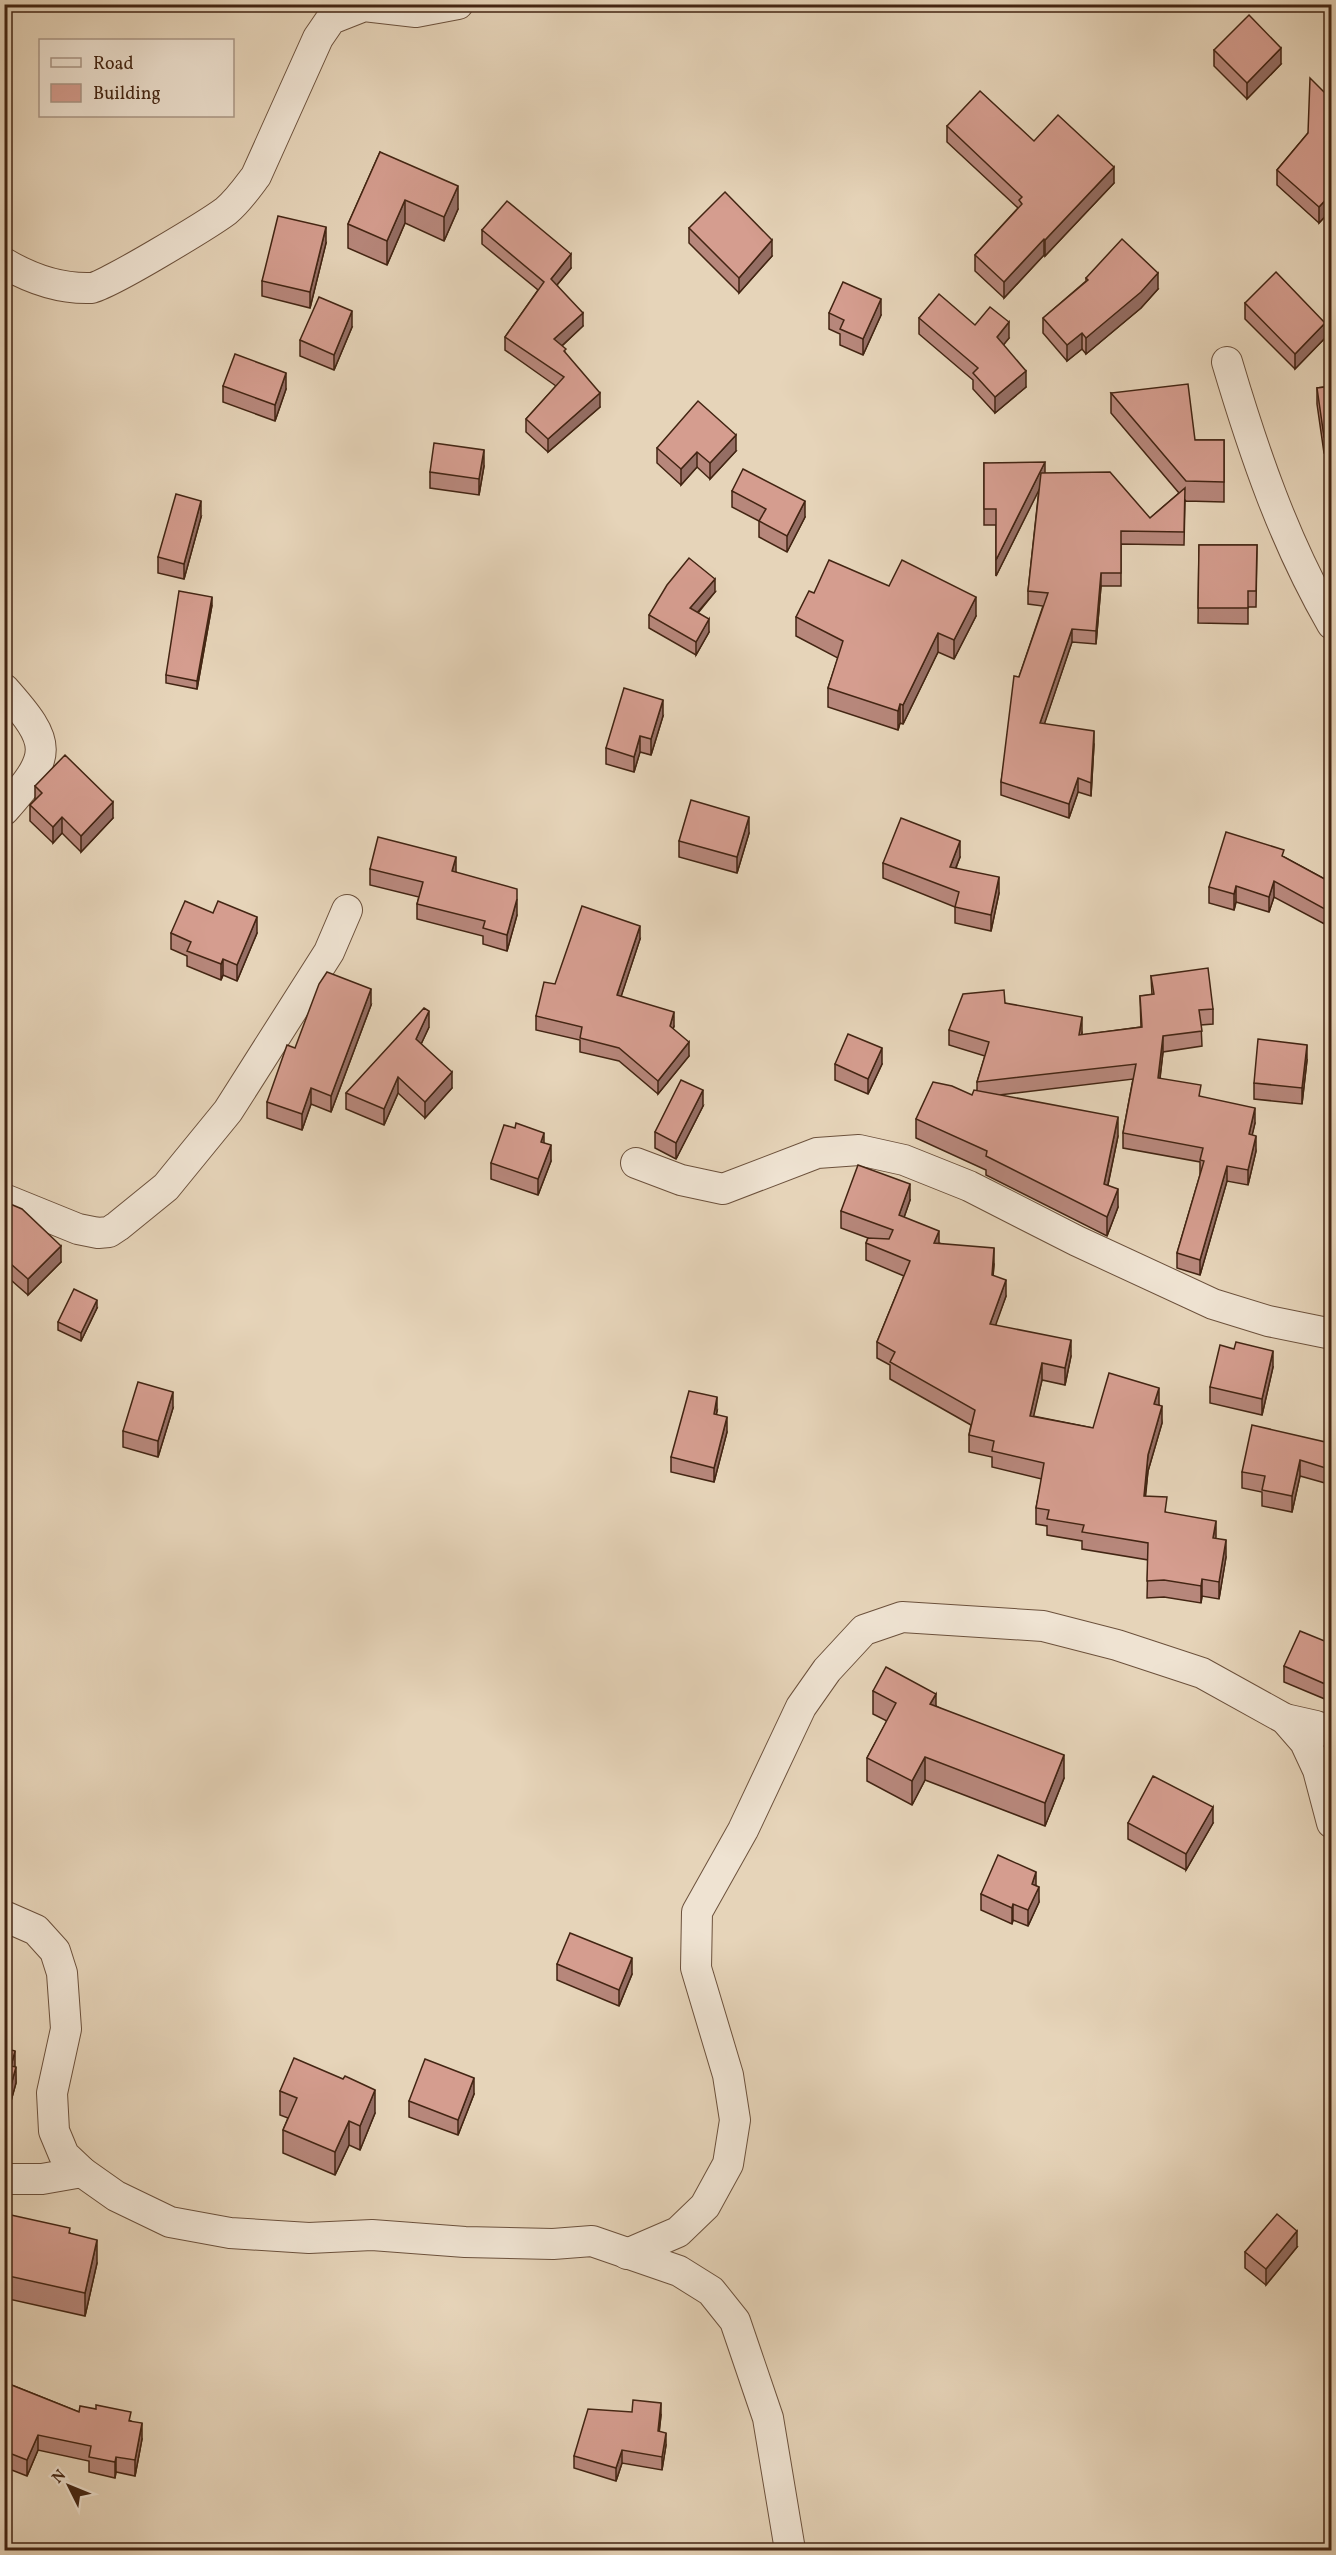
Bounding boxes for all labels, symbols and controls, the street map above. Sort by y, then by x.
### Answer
legend [39,39,234,117]
text: Road [93,52,134,77]
text: Building [93,82,161,107]
north arrow [39,2456,99,2516]
text: N [47,2465,72,2489]

